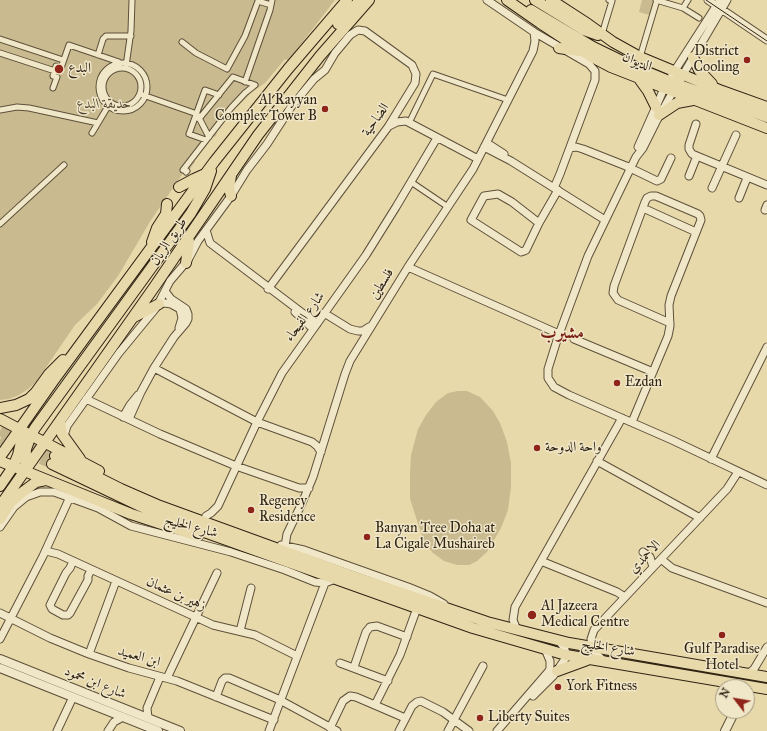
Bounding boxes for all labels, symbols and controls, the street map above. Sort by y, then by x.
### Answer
place label: District Cooling [693,44,739,76]
street label: الديوان [620,49,654,75]
marker: District Cooling [742,55,752,65]
place label: البدع [68,61,91,77]
marker: البدع [53,63,65,75]
place label: Al Rayyan Complex Tower B [215,93,317,126]
park label: حديقة البدع [77,97,131,113]
street label: الضاحية [359,100,393,140]
marker: Al Rayyan Complex Tower B [320,104,330,114]
street label: طريق الريان [147,215,191,269]
street label: فلسطين [366,265,398,303]
street label: شارع الفيحاء [281,289,329,345]
district label: مشيرب [540,323,584,345]
place label: Ezdan [625,375,662,391]
marker: Ezdan [612,378,622,388]
place label: واحة الدوحة [545,440,602,456]
marker: واحة الدوحة [532,443,542,453]
place label: Regency Residence [259,494,316,526]
marker: Regency Residence [246,505,256,515]
street label: شارع الخليج [163,512,219,542]
place label: Banyan Tree Doha at La Cigale Mushaireb [375,521,495,554]
marker: Banyan Tree Doha at La Cigale Mushaireb [362,532,372,542]
street label: الاحمدي [625,537,665,577]
street label: زهير بن عثمان [143,573,209,615]
place label: Al Jazeera Medical Centre [541,599,629,632]
marker: Al Jazeera Medical Centre [526,609,538,621]
marker: Gulf Paradise Hotel [717,630,727,640]
street label: شارع الخليج [580,635,636,661]
place label: Gulf Paradise Hotel [684,642,760,674]
street label: ابن العميد [116,643,162,671]
street label: شارع ابن محمود [62,663,128,703]
place label: York Fitness [566,679,637,695]
north arrow [715,679,755,719]
marker: York Fitness [553,682,563,692]
text: N [717,686,733,700]
place label: Liberty Suites [488,710,570,726]
marker: Liberty Suites [475,713,485,723]

